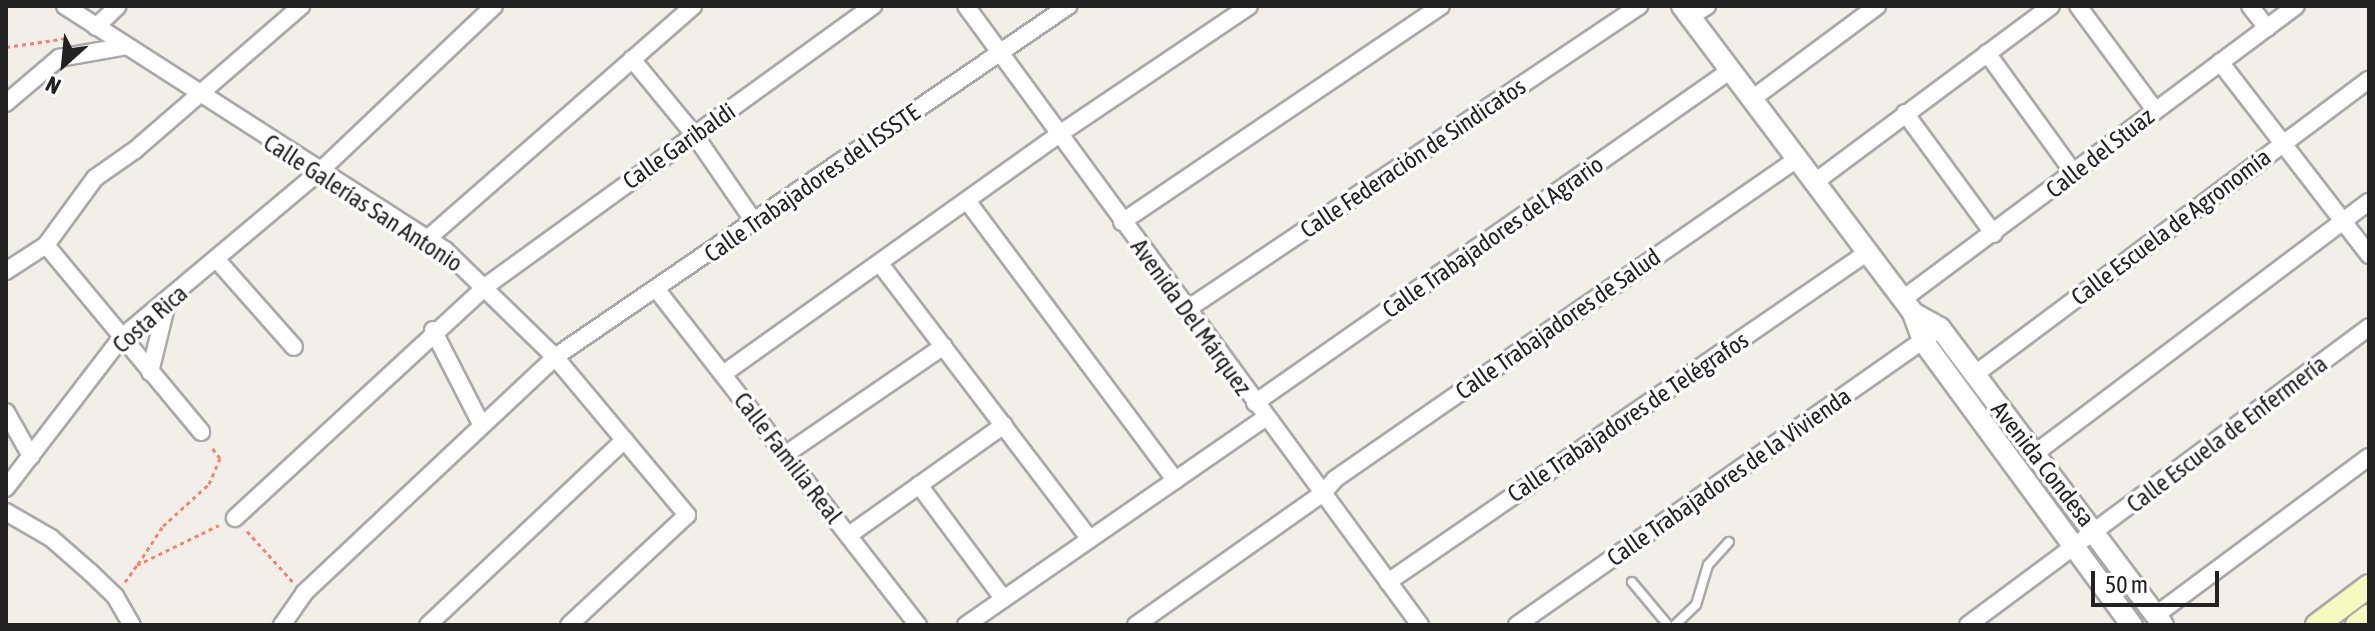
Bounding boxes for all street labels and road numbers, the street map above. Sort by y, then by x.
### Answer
street label: Calle Federación de Sindicatos [1295,72,1531,244]
street label: Calle Garibaldi [617,97,741,195]
street label: Calle Trabajadores del ISSSTE [699,98,925,268]
street label: Calle del Stuaz [2040,102,2160,204]
street label: Calle Galerías San Antonio [258,128,468,278]
street label: Calle Escuela de Agronomía [2066,143,2276,311]
street label: Calle Trabajadores del Agrario [1377,150,1609,324]
street label: Avenida Del Márquez [1125,233,1257,401]
street label: Calle Trabajadores de Salud [1450,242,1666,406]
street label: Costa Rica [107,279,193,359]
street label: Calle Trabajadores de Telégrafos [1502,326,1754,508]
street label: Calle Escuela de Enfermería [2121,349,2333,519]
street label: Calle Trabajadores de la Vivienda [1601,382,1857,572]
street label: Calle Familia Real [728,387,848,529]
street label: Avenida Condesa [1985,396,2101,532]

